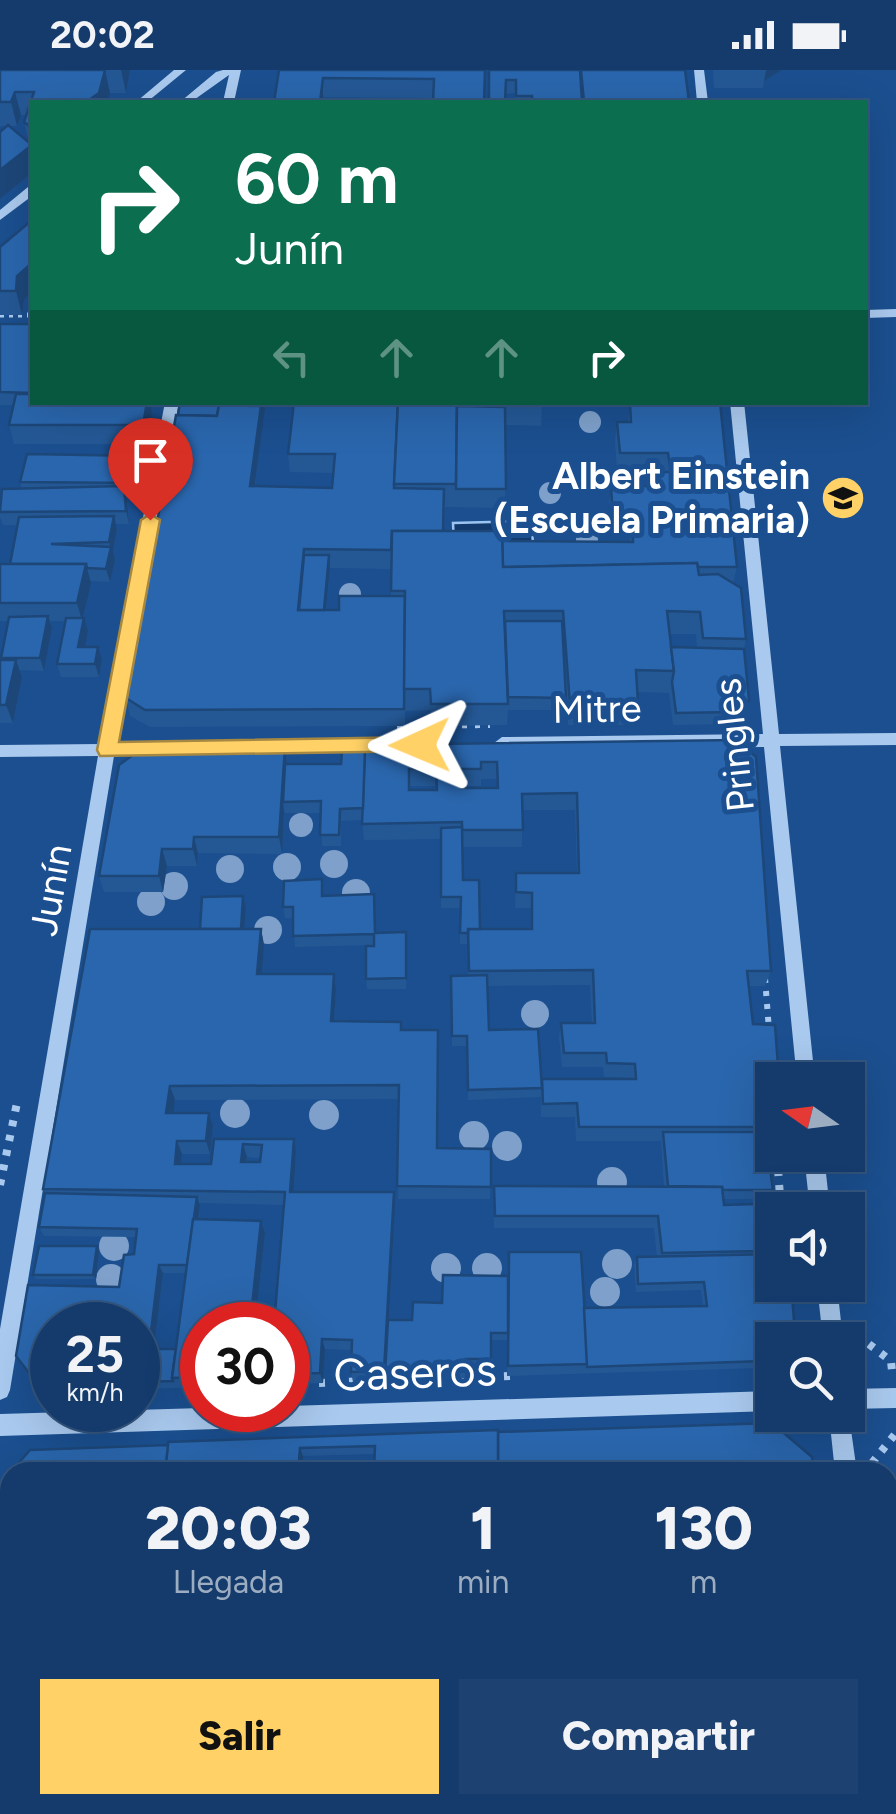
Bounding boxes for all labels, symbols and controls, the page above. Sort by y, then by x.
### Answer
text: 20:02 [50,12,155,58]
text: 60 m [235,136,399,221]
icon: right [70,140,200,270]
text: Junín [235,221,344,275]
icon: left [264,330,319,385]
icon: ahead [369,330,424,385]
icon: ahead [474,330,529,385]
icon: right [579,330,634,385]
pin [108,418,193,521]
icon: arrive [123,433,178,488]
place label: Albert Einstein (Escuela Primaria) [494,453,810,543]
school or university icon: Albert Einstein (Escuela Primaria) [820,475,866,521]
street label: Pringles [704,676,764,814]
street label: Mitre [552,685,642,733]
position arrow [368,693,472,797]
street label: Junín [20,841,82,939]
north arrow [755,1062,865,1172]
map controls [755,1062,865,1432]
button: sound [755,1192,865,1302]
speed limit sign: 30 [180,1302,310,1432]
button: search [755,1322,865,1432]
text: 25 [66,1324,124,1385]
street label: Caseros [332,1342,498,1402]
text: km/h [66,1377,124,1407]
text: 20:03 [145,1492,312,1564]
text: 1 [470,1492,496,1564]
text: 130 [655,1492,753,1564]
text: Llegada [173,1563,284,1601]
text: min [457,1563,509,1601]
text: m [690,1563,717,1601]
button: Salir [40,1679,439,1794]
button: Compartir [459,1679,858,1794]

